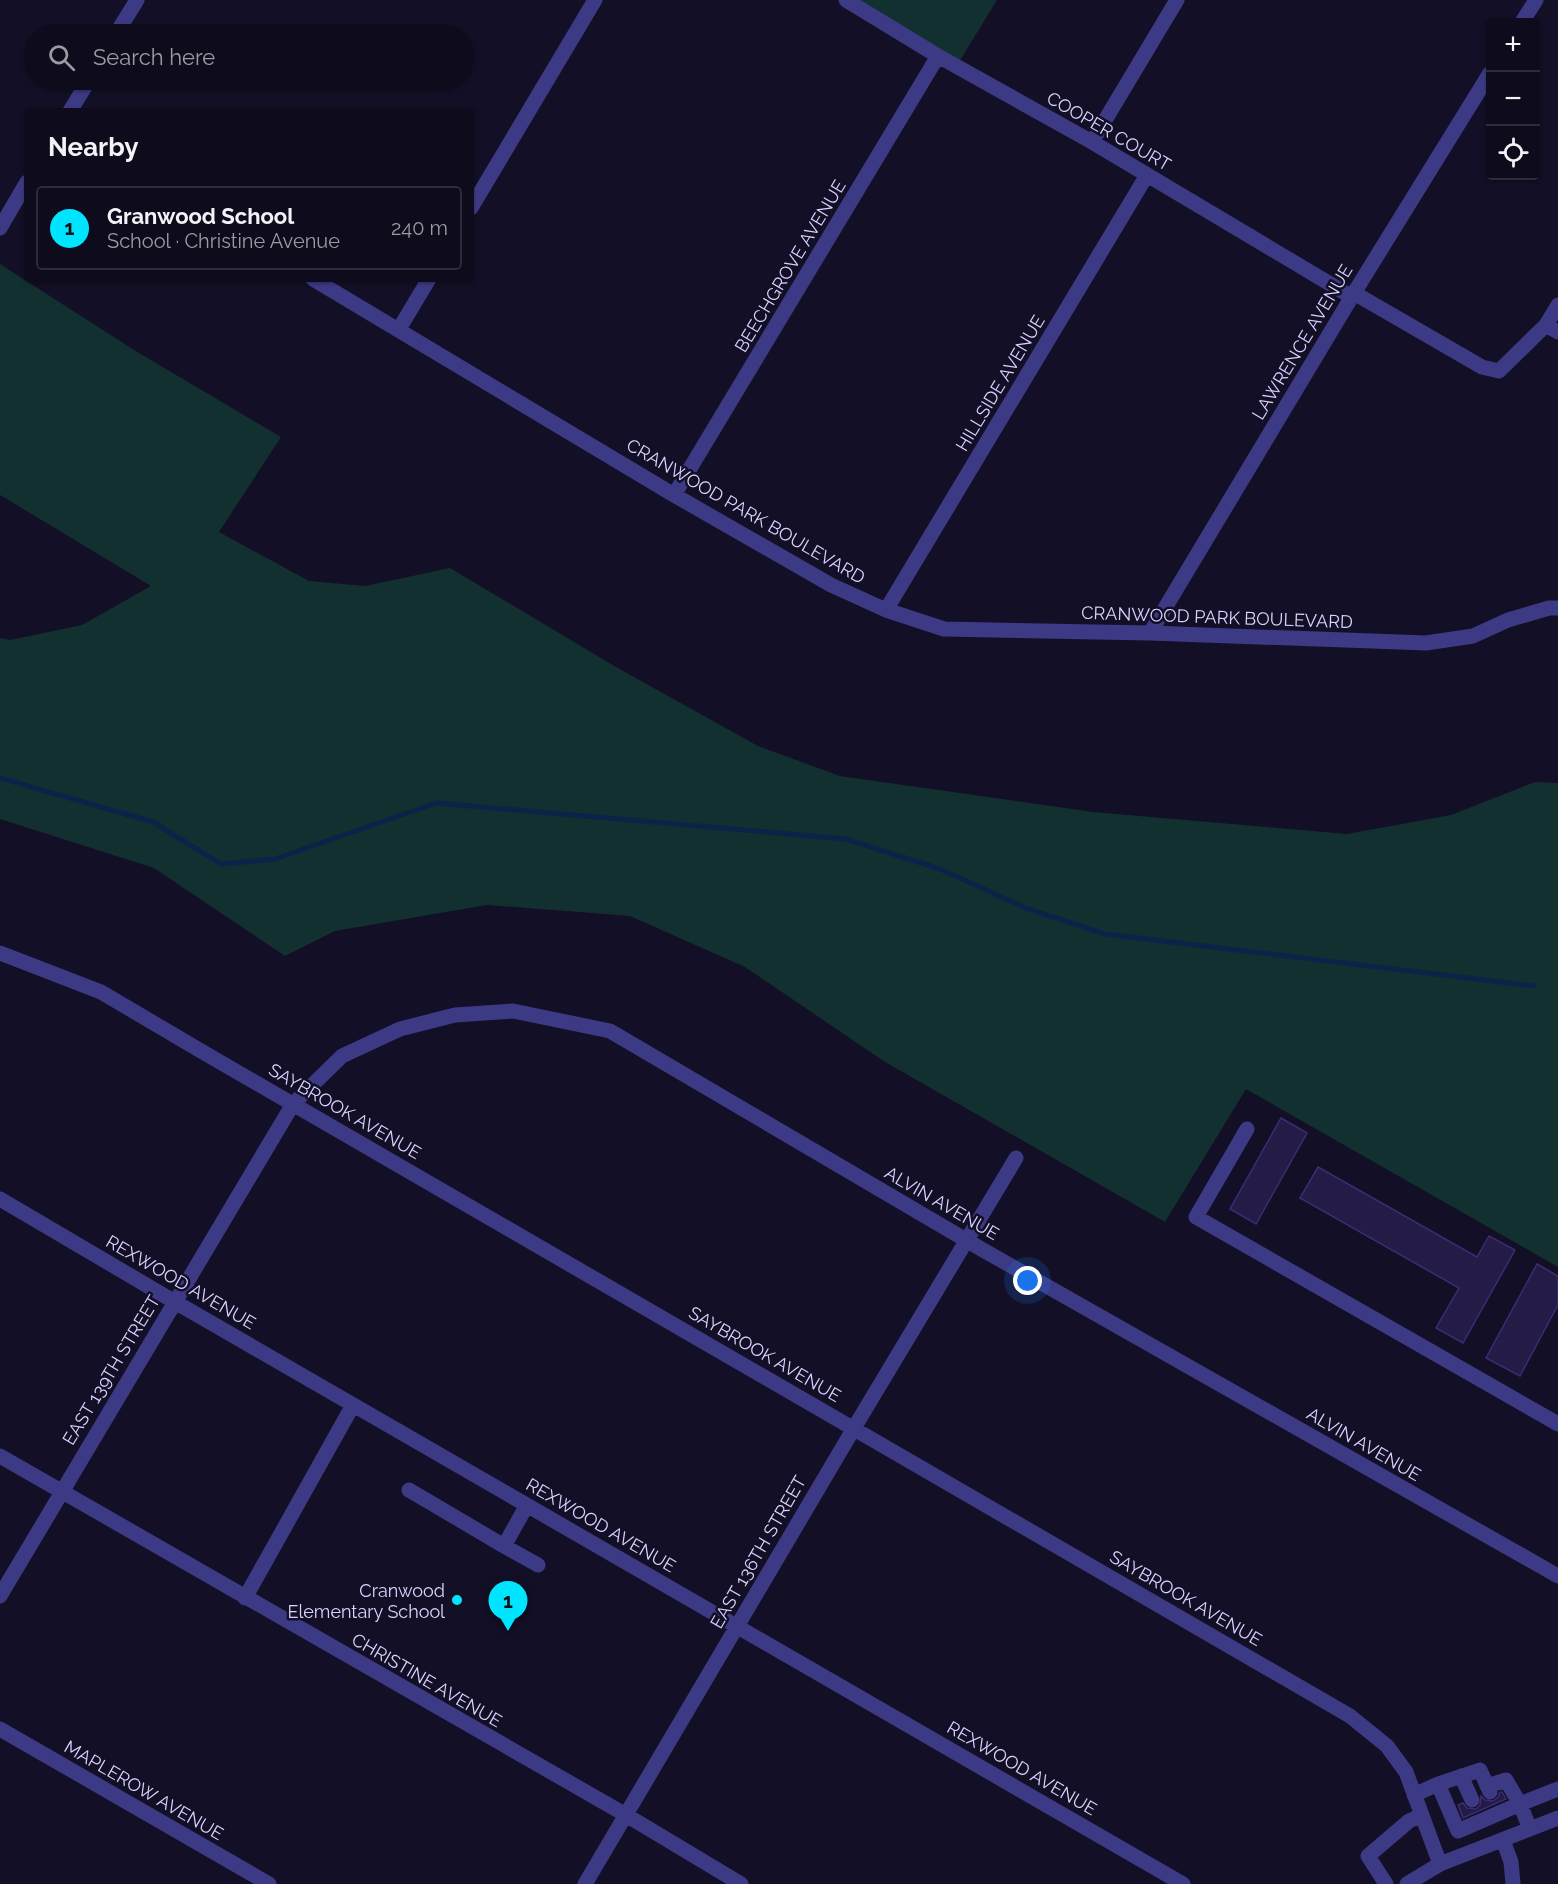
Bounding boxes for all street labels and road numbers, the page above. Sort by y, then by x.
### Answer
street label: COOPER COURT [1043,87,1175,175]
street label: BEECHGROVE AVENUE [730,176,850,356]
street label: LAWRENCE AVENUE [1247,261,1357,423]
street label: HILLSIDE AVENUE [951,311,1049,455]
street label: CRANWOOD PARK BOULEVARD [623,434,869,588]
street label: CRANWOOD PARK BOULEVARD [1081,602,1353,632]
street label: SAYBROOK AVENUE [265,1059,425,1163]
street label: ALVIN AVENUE [881,1162,1003,1244]
street label: REXWOOD AVENUE [103,1231,260,1333]
street label: EAST 139TH STREET [58,1291,164,1449]
street label: SAYBROOK AVENUE [685,1302,845,1406]
street label: ALVIN AVENUE [1303,1403,1425,1485]
street label: EAST 136TH STREET [706,1472,810,1632]
street label: REXWOOD AVENUE [523,1474,680,1576]
street label: SAYBROOK AVENUE [1106,1546,1266,1650]
street label: CHRISTINE AVENUE [348,1628,506,1732]
street label: REXWOOD AVENUE [944,1717,1101,1819]
street label: MAPLEROW AVENUE [61,1736,227,1844]

